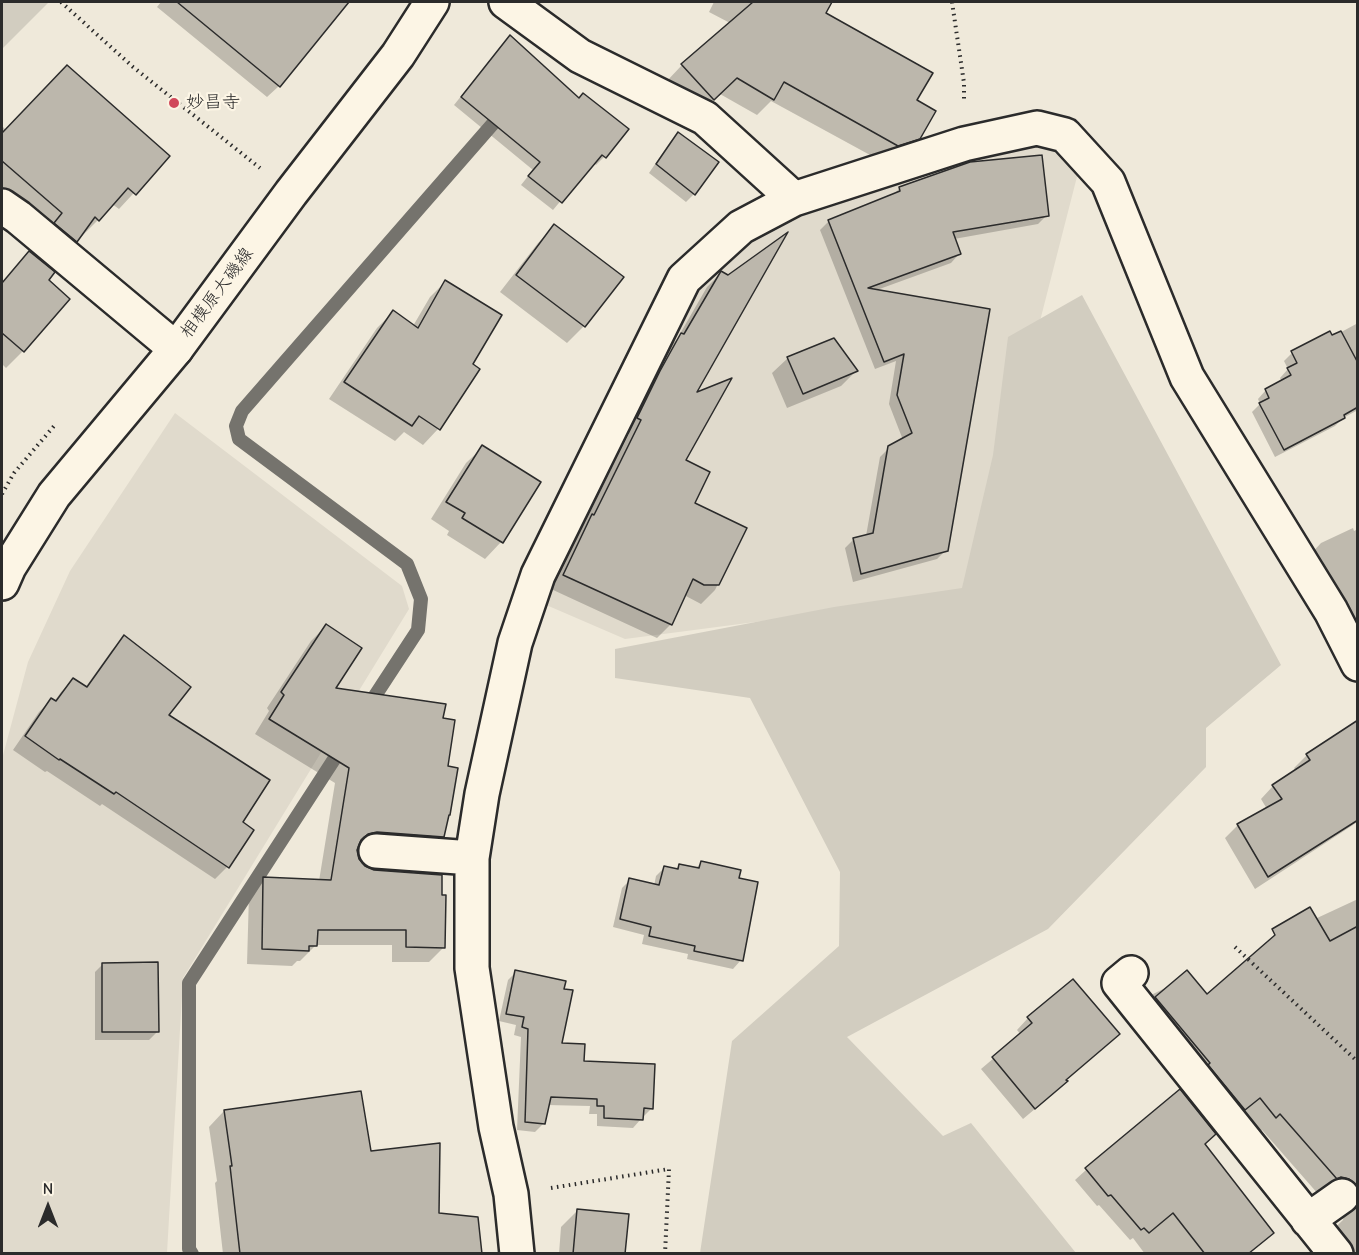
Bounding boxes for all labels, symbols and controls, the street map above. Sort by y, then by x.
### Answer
place label: 妙昌寺 [186,92,240,114]
marker: 妙昌寺 [167,96,181,110]
street label: 相模原大磯線 [176,243,258,343]
north arrow [18,1177,78,1237]
text: N [43,1180,53,1198]

